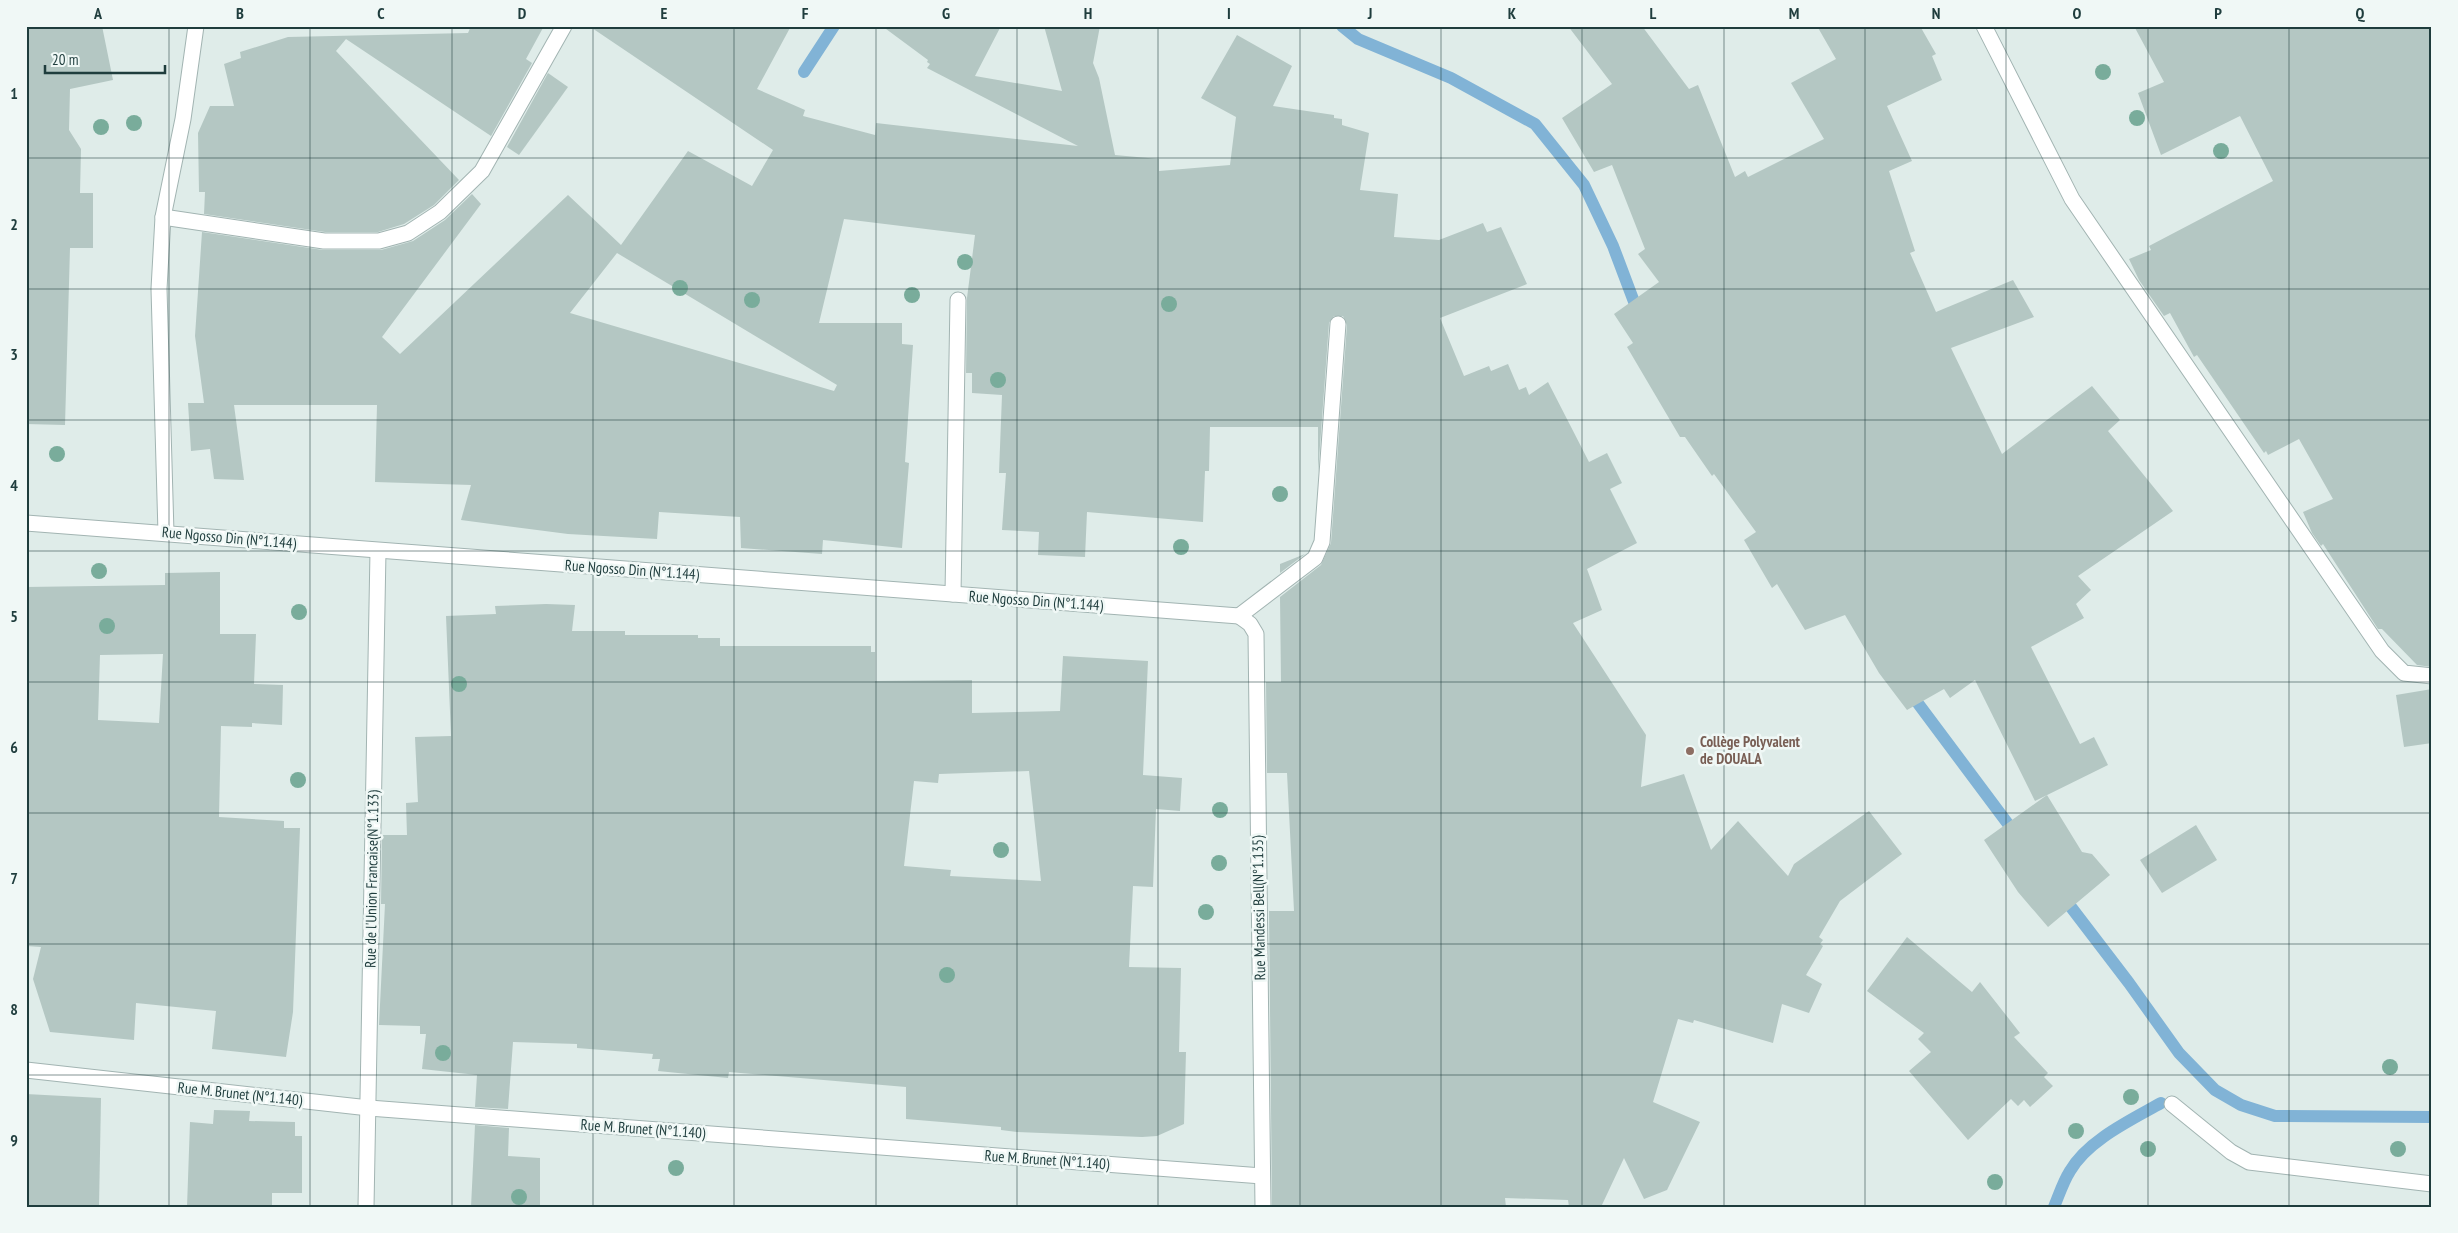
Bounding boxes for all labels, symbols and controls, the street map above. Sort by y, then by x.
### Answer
text: A [93,3,103,23]
text: B [236,3,244,23]
text: C [377,3,385,23]
text: D [518,3,527,23]
text: E [661,3,668,23]
text: F [802,3,809,23]
text: G [942,3,950,23]
text: H [1084,3,1092,23]
text: I [1227,3,1231,23]
text: J [1367,3,1372,23]
text: K [1508,3,1517,23]
text: L [1650,3,1657,23]
text: M [1789,3,1799,23]
text: N [1932,3,1940,23]
text: O [2073,3,2082,23]
text: P [2214,3,2222,23]
text: Q [2356,3,2366,23]
scale bar [45,42,165,74]
text: 20 m [52,50,78,69]
text: 1 [10,83,18,103]
text: 2 [10,214,18,234]
text: 3 [10,344,18,364]
text: 4 [10,475,18,495]
street label: Rue Ngosso Din (N°1.144) [161,522,297,553]
street label: Rue Ngosso Din (N°1.144) [564,555,700,584]
street label: Rue Ngosso Din (N°1.144) [968,586,1104,615]
text: 5 [10,606,18,626]
place label: Collège Polyvalent de DOUALA [1700,732,1801,768]
text: 6 [10,737,18,757]
marker: Collège Polyvalent de DOUALA [1684,745,1696,757]
street label: Rue de l'Union Francaise(N°1.133) [360,790,383,968]
street label: Rue Mandessi Bell(N°1.135) [1248,835,1269,980]
text: 7 [10,868,18,888]
text: 8 [10,999,18,1019]
street label: Rue M. Brunet (N°1.140) [177,1078,304,1110]
street label: Rue M. Brunet (N°1.140) [580,1115,707,1142]
text: 9 [10,1130,18,1150]
street label: Rue M. Brunet (N°1.140) [984,1146,1111,1173]

